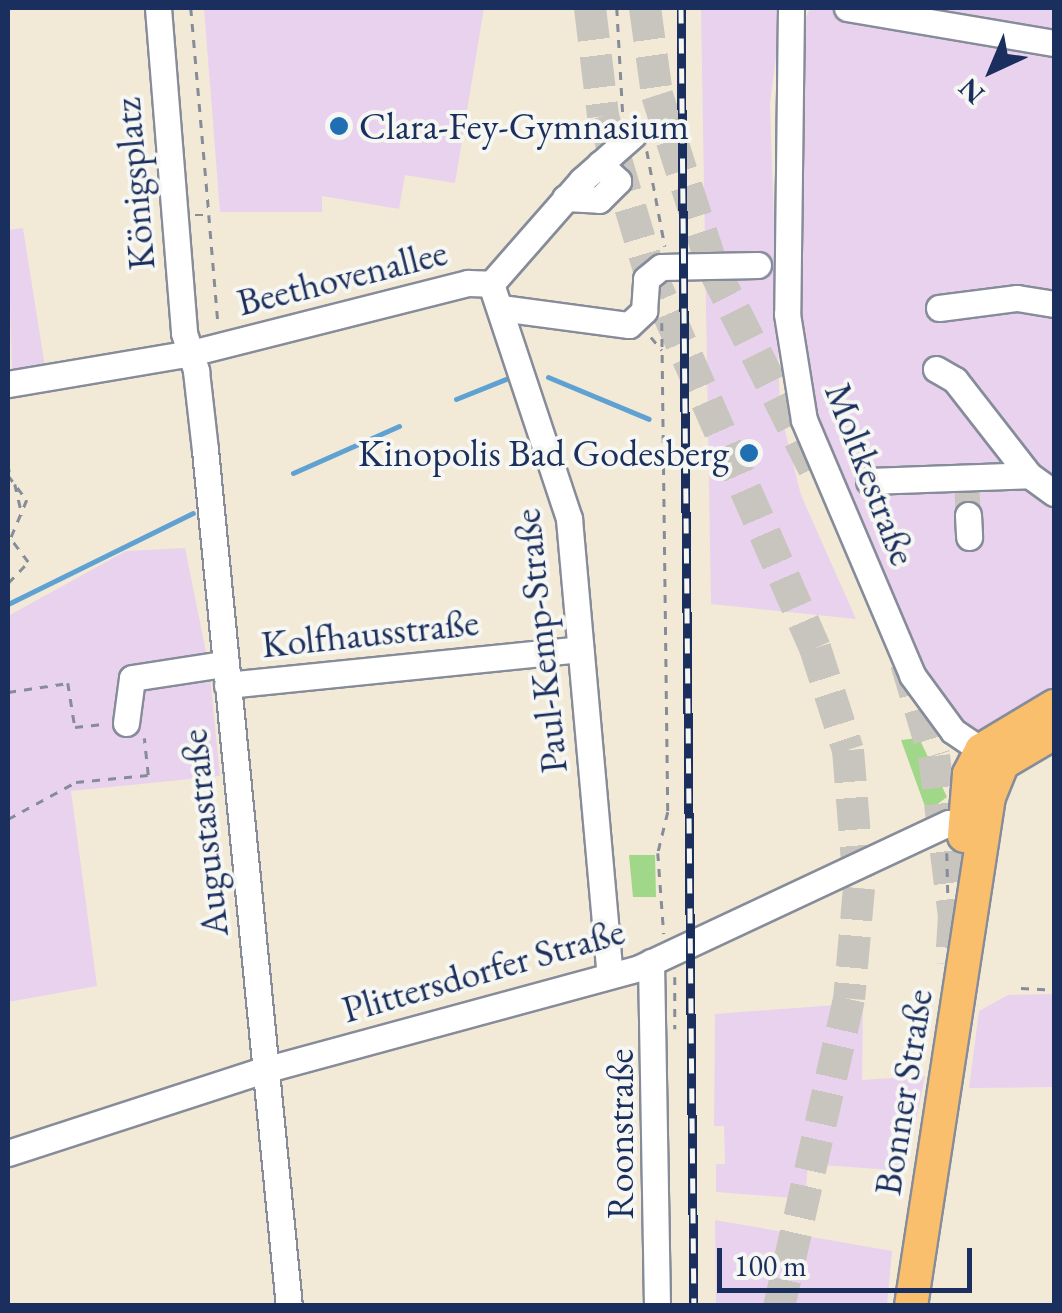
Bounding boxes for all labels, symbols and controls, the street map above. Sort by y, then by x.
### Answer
north arrow [942,20,1042,120]
text: N [951,71,992,112]
street label: Königsplatz [104,96,164,272]
place label: Clara-Fey-Gymnasium [359,103,689,149]
marker: Clara-Fey-Gymnasium [328,115,350,137]
street label: Beethovenallee [232,229,452,325]
street label: Moltkestraße [815,376,927,572]
place label: Kinopolis Bad Godesberg [358,430,729,476]
marker: Kinopolis Bad Godesberg [738,442,760,464]
street label: Paul-Kemp-Straße [503,507,577,775]
street label: Kolfhausstraße [259,599,481,667]
street label: Augustastraße [170,727,238,939]
street label: Plittersdorfer Straße [337,908,629,1032]
street label: Bonner Straße [864,986,942,1198]
street label: Roonstraße [597,1049,643,1219]
scale bar [722,1228,977,1290]
text: 100 m [734,1246,807,1285]

